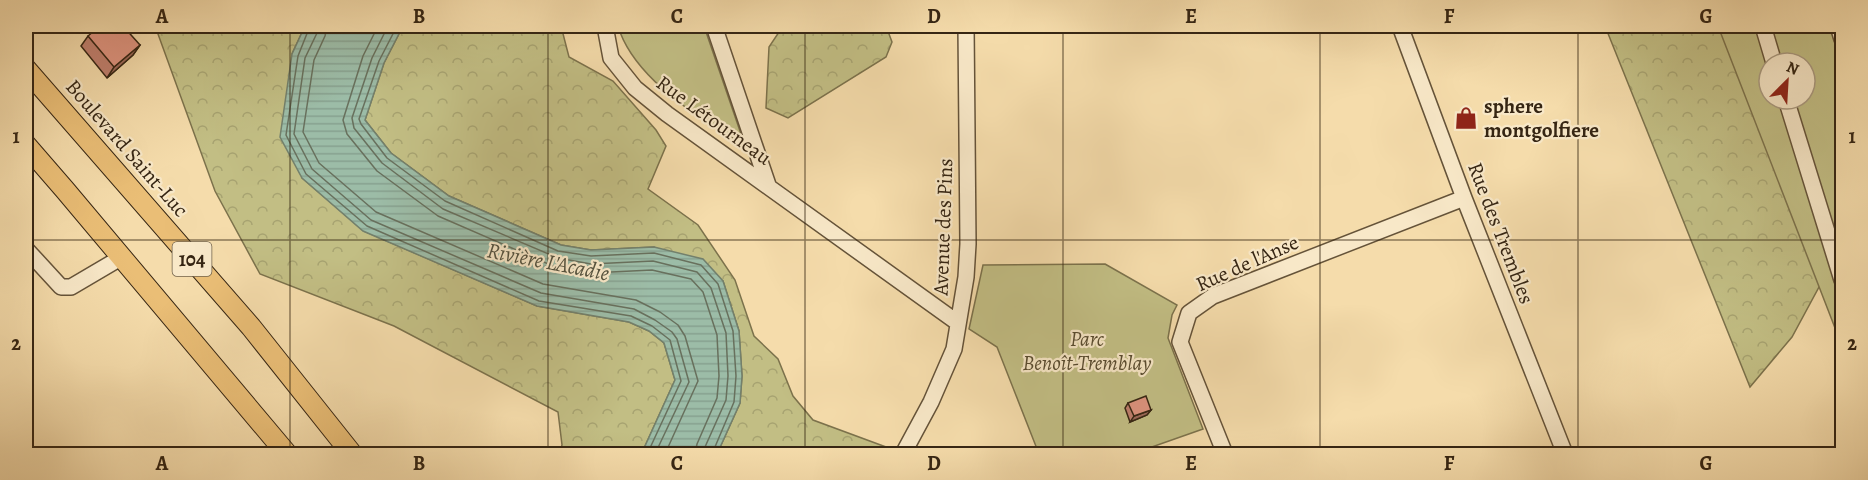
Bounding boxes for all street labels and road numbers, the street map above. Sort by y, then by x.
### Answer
street label: Rue Létourneau [651,69,778,172]
street label: Boulevard Saint-Luc [59,73,195,223]
street label: Avenue des Pins [927,158,959,297]
street label: Rue des Trembles [1461,158,1541,308]
street label: Rue de l'Anse [1191,228,1303,298]
road number: 104 [172,242,212,276]

